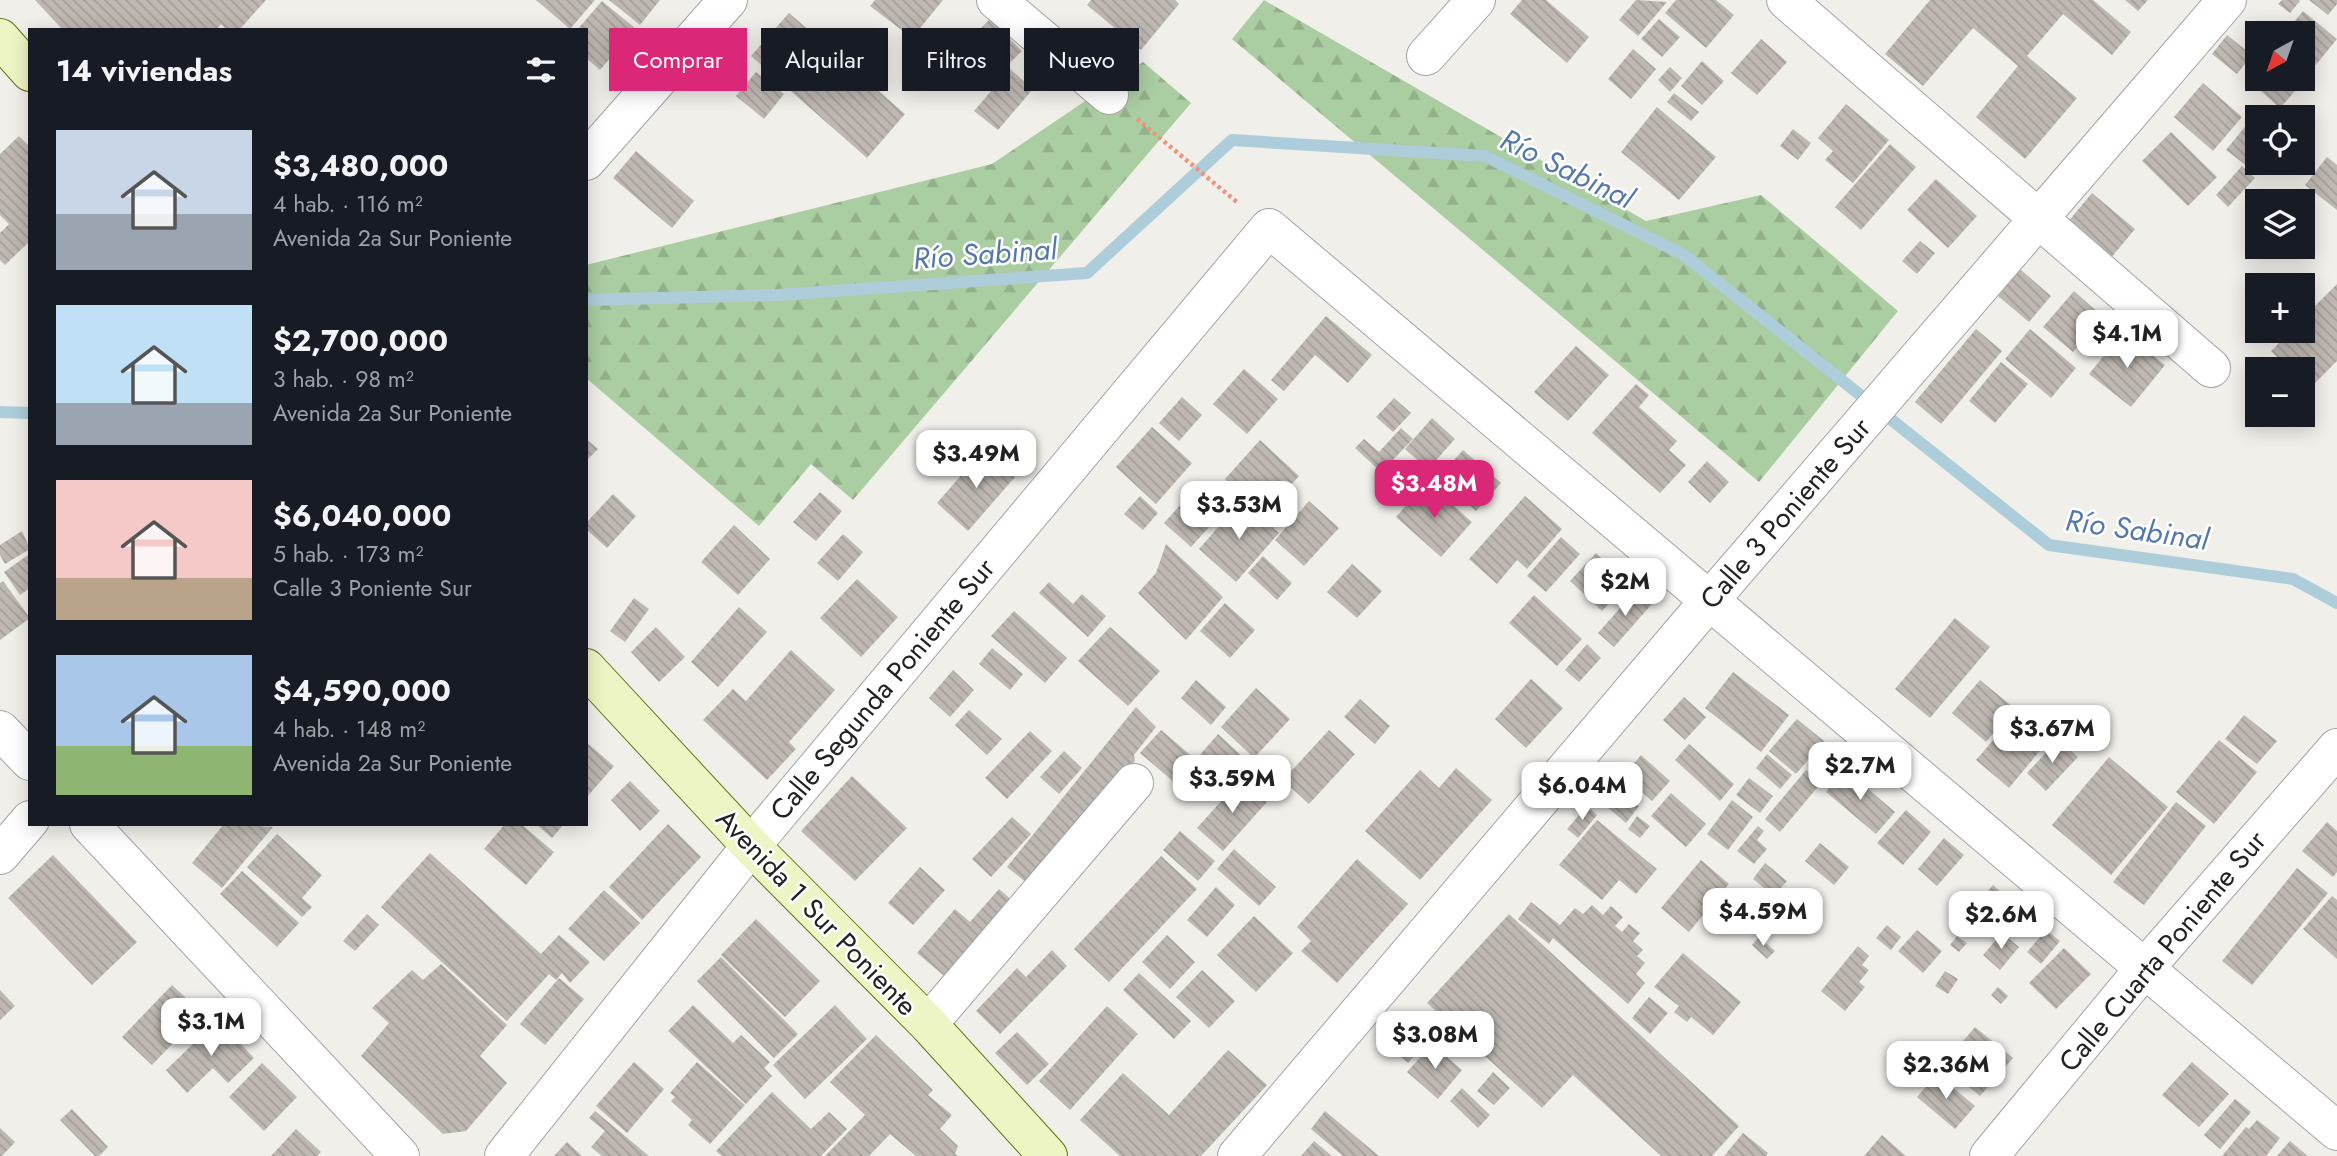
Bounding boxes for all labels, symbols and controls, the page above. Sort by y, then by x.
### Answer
north arrow [2245,21,2315,91]
map controls [2245,21,2315,427]
chip: Comprar [609,28,747,91]
chip: Alquilar [761,28,888,91]
chip: Filtros [902,28,1010,91]
chip: Nuevo [1024,28,1139,91]
text: 14 viviendas [56,49,232,92]
icon: filters [522,51,560,89]
button: locate [2245,105,2315,175]
water label: Río Sabinal [1493,118,1643,220]
text: $3,480,000 [273,144,448,187]
icon: home [112,158,196,242]
text: 4 hab. · 116 m² [273,187,423,221]
button: layers [2245,189,2315,259]
text: Avenida 2a Sur Poniente [273,221,512,255]
water label: Río Sabinal [912,227,1060,280]
button: + [2245,273,2315,343]
pin: $4.1M [2078,310,2176,370]
text: $4.1M [2092,316,2162,350]
text: $2,700,000 [273,319,448,362]
icon: home [112,333,196,417]
button: − [2245,357,2315,427]
text: 3 hab. · 98 m² [273,362,414,396]
text: Avenida 2a Sur Poniente [273,396,512,430]
street label: Calle 3 Poniente Sur [1690,408,1881,618]
pin: $3.49M [919,430,1033,490]
text: $3.49M [932,436,1020,470]
pin: $3.48M [1377,461,1491,520]
text: $3.48M [1391,466,1477,500]
pin: $3.53M [1182,482,1296,541]
text: $3.53M [1196,487,1282,521]
text: $6,040,000 [273,494,451,537]
water label: Río Sabinal [2063,498,2213,561]
icon: home [112,508,196,592]
text: 5 hab. · 173 m² [273,537,423,571]
street label: Calle Segunda Poniente Sur [760,549,1005,829]
pin: $2M [1591,558,1659,618]
text: $2M [1600,564,1650,598]
text: Calle 3 Poniente Sur [273,571,472,605]
text: $4,590,000 [273,669,451,712]
icon: home [112,683,196,767]
pin: $3.67M [1995,706,2109,765]
text: $3.67M [2009,711,2095,745]
text: 4 hab. · 148 m² [273,712,425,746]
pin: $2.7M [1811,742,1909,802]
text: Avenida 2a Sur Poniente [273,746,512,780]
text: $2.7M [1824,748,1896,782]
pin: $3.59M [1175,756,1289,815]
text: $3.59M [1189,761,1275,795]
pin: $6.04M [1525,762,1639,822]
text: $6.04M [1538,768,1626,802]
street label: Avenida 1 Sur Poniente [707,799,927,1025]
street label: Calle Cuarta Poniente Sur [2049,821,2276,1081]
pin: $4.59M [1706,888,1820,948]
pin: $2.6M [1952,892,2050,951]
text: $4.59M [1719,894,1807,928]
text: $2.6M [1965,897,2037,931]
pin: $3.1M [162,998,260,1058]
text: $3.1M [177,1004,245,1038]
pin: $3.08M [1378,1012,1492,1071]
text: $3.08M [1392,1017,1478,1051]
pin: $2.36M [1889,1042,2003,1101]
text: $2.36M [1903,1047,1989,1081]

